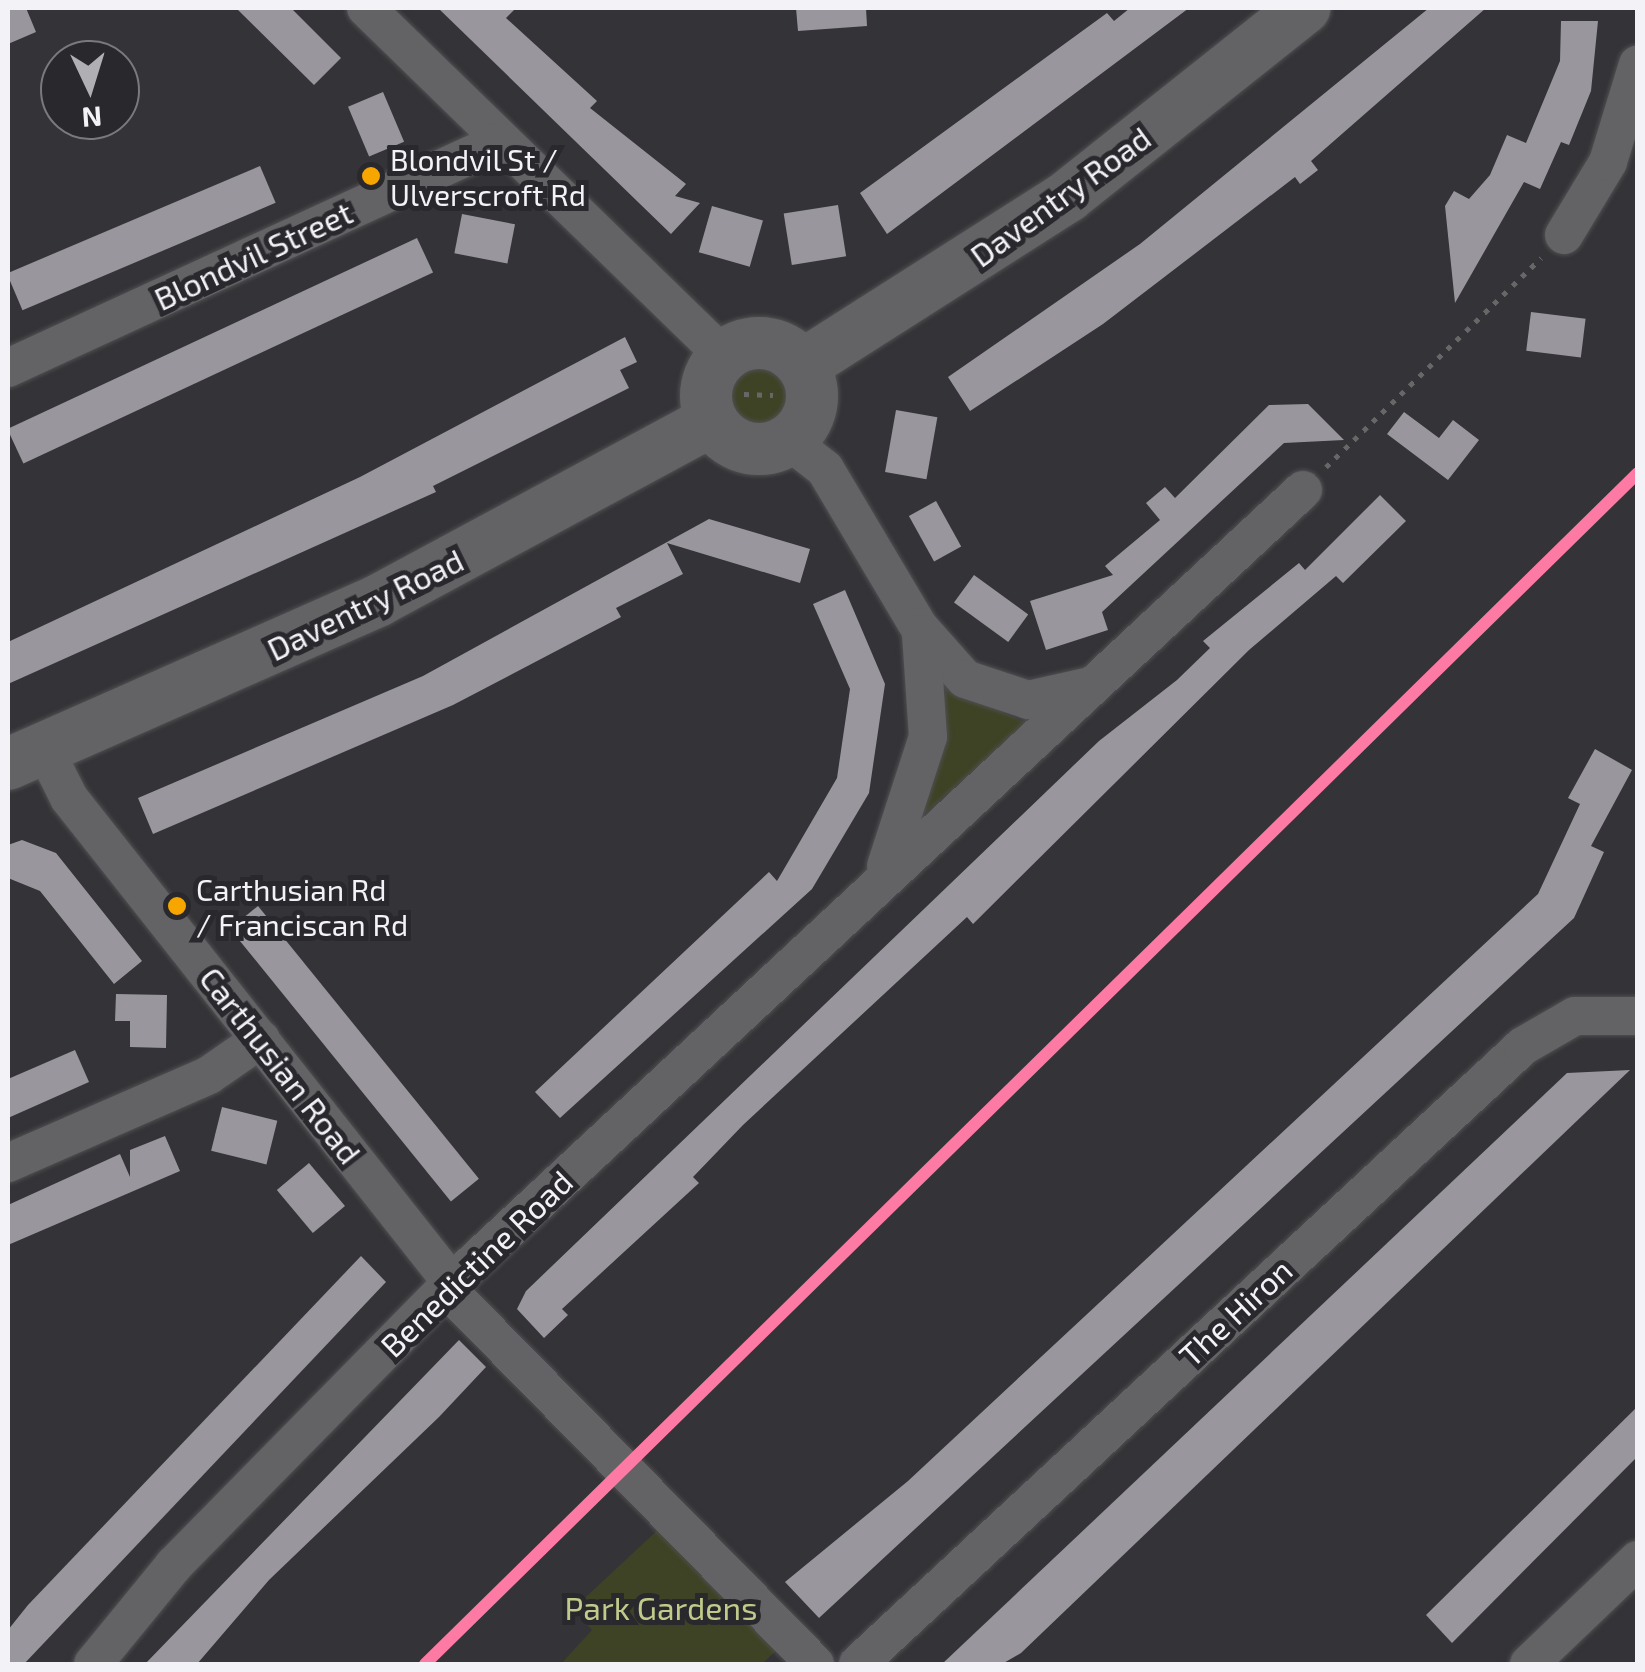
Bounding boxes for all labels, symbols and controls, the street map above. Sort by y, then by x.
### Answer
north arrow [40,40,140,140]
text: N [81,100,103,136]
street label: Daventry Road [962,118,1158,274]
place label: Blondvil St / Ulverscroft Rd [390,141,586,212]
marker: Blondvil St / Ulverscroft Rd [361,166,381,186]
street label: Blondvil Street [147,192,359,318]
street label: Daventry Road [260,540,470,668]
place label: Carthusian Rd / Franciscan Rd [196,871,408,942]
marker: Carthusian Rd / Franciscan Rd [167,896,187,916]
street label: Carthusian Road [192,959,370,1171]
street label: Benedictine Road [372,1162,580,1364]
street label: The Hiron [1171,1250,1299,1374]
park label: Park Gardens [564,1588,758,1626]

